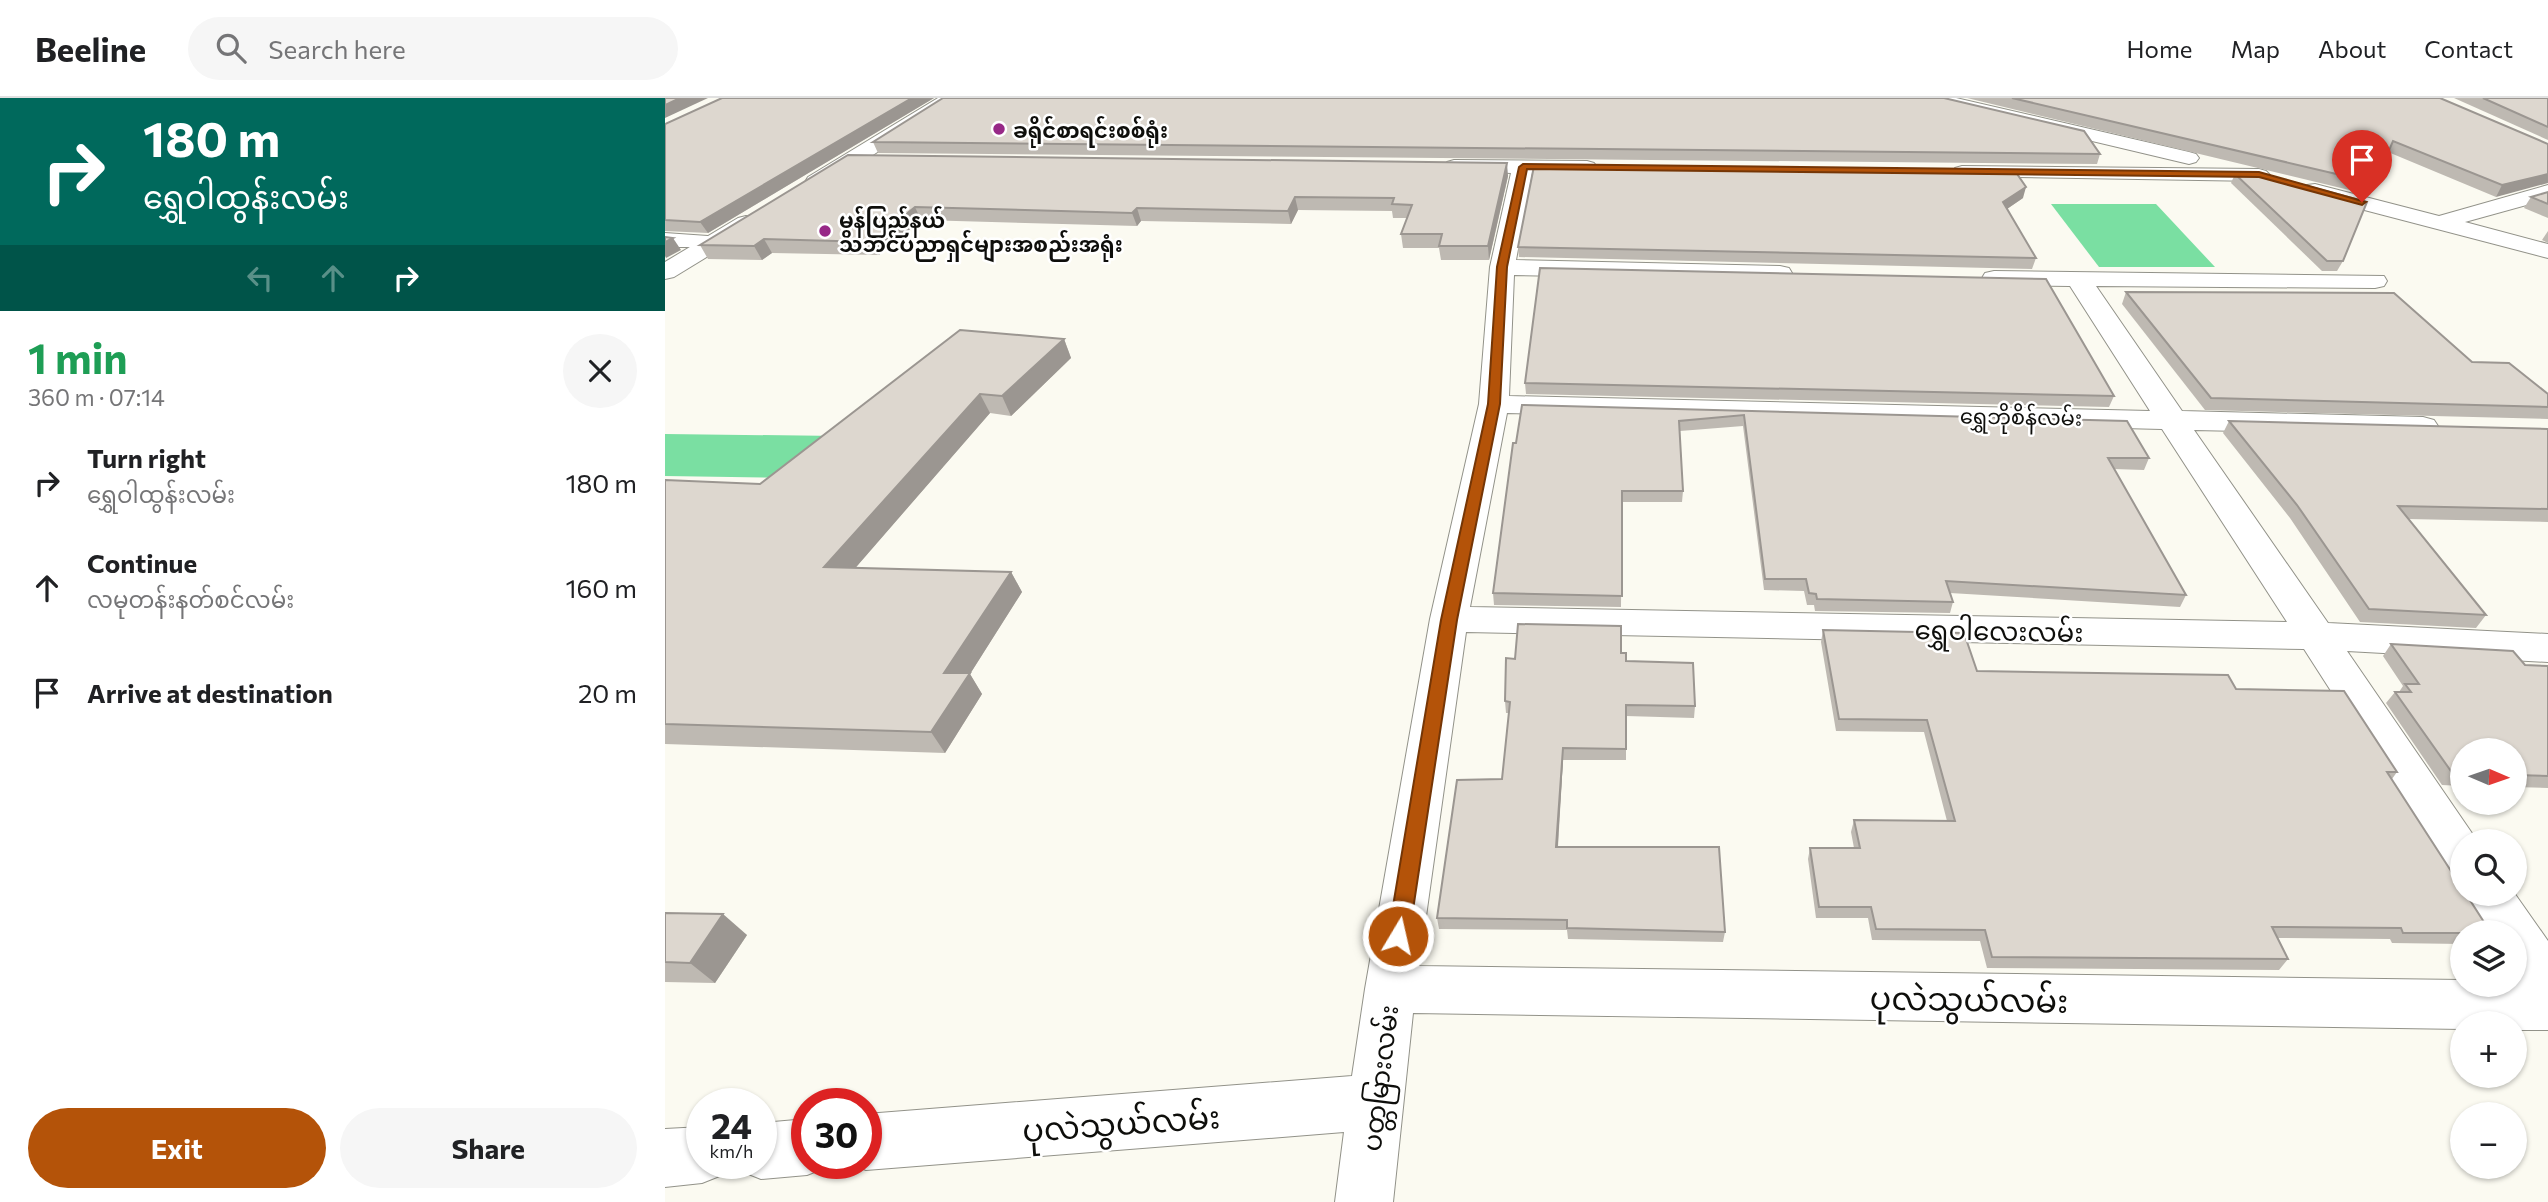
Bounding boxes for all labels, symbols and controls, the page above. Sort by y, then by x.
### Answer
search box [188,17,678,80]
text: Beeline [35,28,146,69]
icon: search [212,29,250,67]
text: Search here [268,33,406,64]
text: Home [2127,34,2193,63]
text: Map [2231,34,2280,63]
text: About [2318,34,2386,63]
text: Contact [2424,34,2513,63]
text: 180 m [143,107,280,167]
place label: ခရိုင်စာရင်းစစ်ရုံး [1013,115,1168,148]
marker: ခရိုင်စာရင်းစစ်ရုံး [991,121,1007,137]
icon: right [28,126,119,217]
pin [2332,130,2392,202]
icon: arrive [2343,141,2381,179]
text: ရွှေဝါထွန်းလမ်း [143,176,349,216]
place label: မွန်ပြည်နယ် သဘင်ပညာရှင်များအစည်းအရုံး [839,205,1123,263]
marker: မွန်ပြည်နယ် သဘင်ပညာရှင်များအစည်းအရုံး [817,223,833,239]
icon: left [241,259,279,297]
icon: ahead [314,259,352,297]
icon: right [387,259,425,297]
text: 1 min [28,331,128,383]
button: close [563,334,637,408]
text: 360 m · 07:14 [28,383,165,411]
street label: ရွှေဘိုစိန်လမ်း [1960,400,2082,436]
text: Turn right [87,442,206,473]
icon: right [28,464,66,502]
text: 180 m [565,467,637,498]
text: ရွှေဝါထွန်းလမ်း [87,480,235,508]
text: Continue [87,547,197,578]
icon: ahead [28,569,66,607]
text: 160 m [565,572,637,603]
text: လမုတန်းနတ်စင်လမ်း [87,585,294,613]
street label: ရွှေဝါလေးလမ်း [1914,613,2084,654]
icon: arrive [28,674,66,712]
text: Arrive at destination [87,677,333,708]
text: 20 m [578,677,637,708]
north arrow [2450,738,2527,816]
map controls [2450,738,2527,1179]
button: search [2450,829,2527,906]
position arrow [1361,899,1435,973]
button: layers [2450,920,2527,997]
street label: ပုလဲသွယ်လမ်း [1869,975,2069,1028]
street label: ပတ္တမြားလမ်း [1355,1003,1410,1154]
button: + [2450,1011,2527,1088]
speed limit sign: 30 [791,1088,882,1179]
street label: ပုလဲသွယ်လမ်း [1021,1094,1222,1157]
button: − [2450,1102,2527,1179]
text: 24 [711,1103,752,1146]
button: Exit [28,1108,326,1188]
button: Share [340,1108,637,1188]
text: km/h [710,1140,753,1162]

